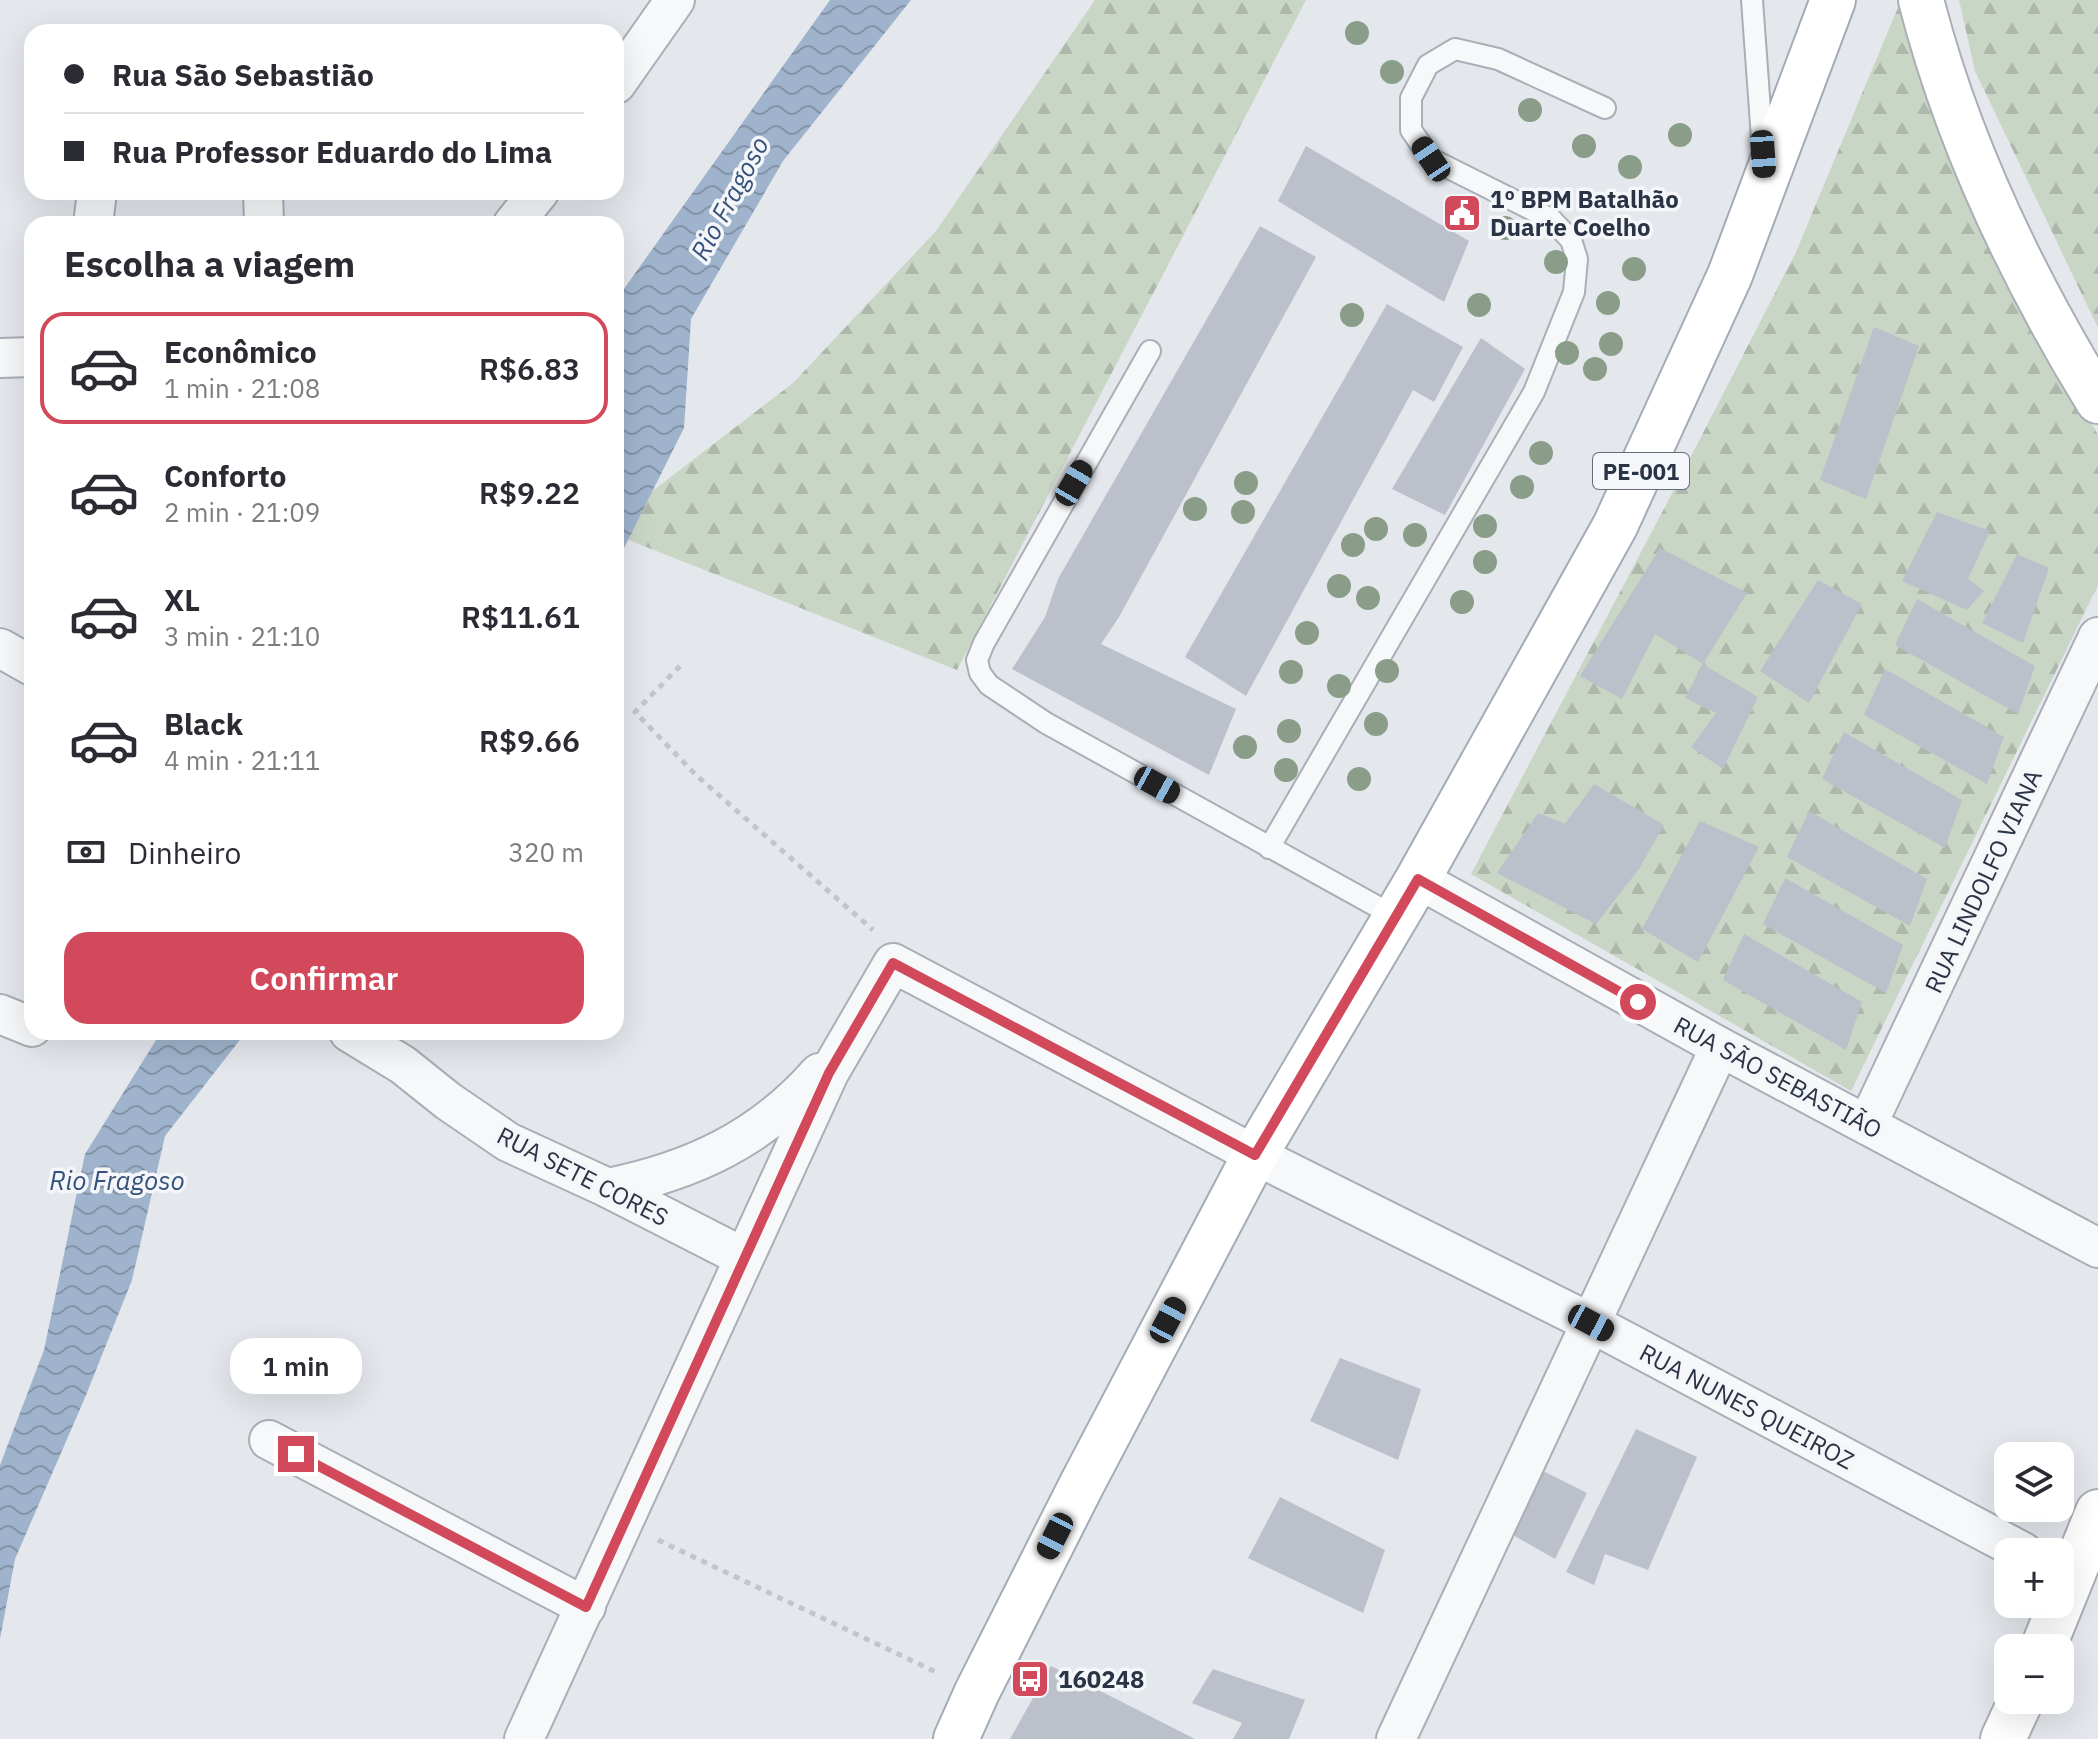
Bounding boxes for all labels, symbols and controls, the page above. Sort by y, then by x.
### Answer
text: Rua São Sebastião [112,55,374,94]
car [1749,129,1777,179]
water label: Rio Fragoso [682,130,776,266]
text: Rua Professor Eduardo do Lima [112,132,552,171]
car [1408,132,1454,186]
place label: 1º BPM Batalhão Duarte Coelho [1490,183,1679,243]
public building icon: 1º BPM Batalhão Duarte Coelho [1441,192,1483,234]
text: Escolha a viagem [64,240,355,287]
icon: car [68,332,140,404]
text: Econômico [164,332,317,371]
text: R$6.83 [479,349,580,388]
text: 1 min · 21:08 [164,371,320,405]
road number: PE-001 [1593,453,1689,489]
icon: car [68,456,140,528]
text: Conforto [164,456,287,495]
car [1052,456,1096,510]
text: R$9.22 [479,473,580,512]
text: 2 min · 21:09 [164,495,320,529]
icon: car [68,580,140,652]
text: XL [164,580,200,619]
text: R$11.61 [461,597,580,636]
text: 3 min · 21:10 [164,619,320,653]
icon: car [68,704,140,776]
text: Black [164,704,243,743]
text: R$9.66 [479,721,580,760]
text: 4 min · 21:11 [164,743,320,777]
car [1130,763,1184,807]
street label: RUA LINDOLFO VIANA [1917,764,2049,998]
icon: cash [64,830,108,874]
text: Dinheiro [128,833,241,872]
text: 320 m [508,835,584,869]
button: Confirmar [64,932,584,1024]
route start [1620,984,1656,1020]
street label: RUA SÃO SEBASTIÃO [1668,1009,1888,1145]
street label: RUA SETE CORES [492,1119,674,1233]
water label: Rio Fragoso [49,1163,185,1197]
car [1146,1293,1190,1347]
car [1564,1301,1618,1345]
street label: RUA NUNES QUEIROZ [1634,1336,1860,1476]
callout: 1 min [230,1338,362,1394]
text: 1 min [262,1349,330,1383]
route end [278,1436,314,1472]
map controls [1994,1442,2074,1714]
button: layers [1994,1442,2074,1522]
car [1033,1509,1077,1563]
button: + [1994,1538,2074,1618]
button: − [1994,1634,2074,1714]
bus stop icon: 160248 [1009,1658,1051,1700]
place label: 160248 [1058,1663,1144,1695]

